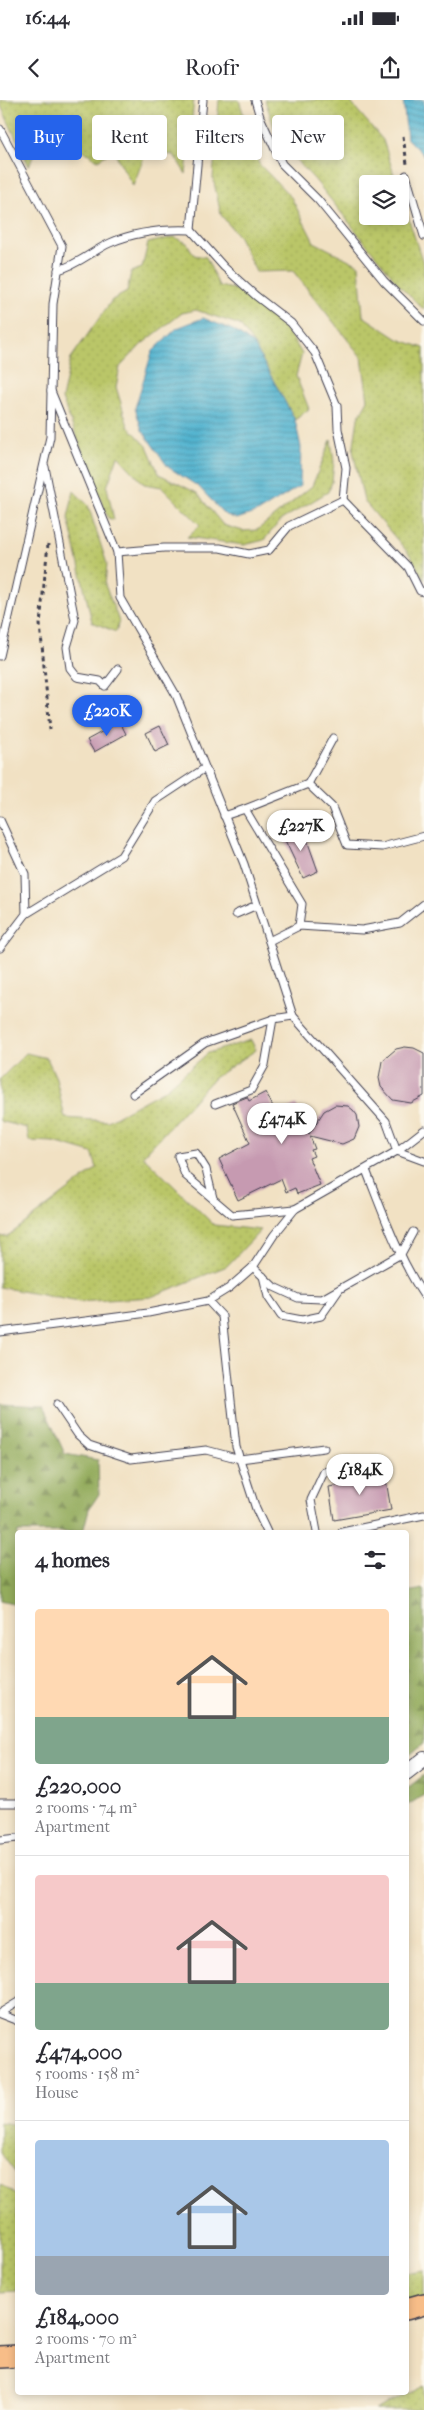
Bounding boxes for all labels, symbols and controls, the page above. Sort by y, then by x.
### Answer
text: 16:44 [25,7,69,29]
icon: back [20,54,48,82]
icon: share [376,54,404,82]
text: Roofr [185,55,239,81]
chip: Buy [15,115,82,160]
chip: Rent [92,115,167,160]
chip: Filters [177,115,262,160]
chip: New [272,115,344,160]
map controls [359,175,409,225]
button: layers [359,175,409,225]
pin: £220K [72,694,142,737]
text: £220K [83,701,131,720]
pin: £227K [266,810,336,852]
text: £227K [278,816,324,835]
pin: £474K [247,1102,317,1145]
text: £474K [258,1109,306,1128]
pin: £184K [325,1454,395,1496]
text: £184K [337,1460,383,1479]
icon: filters [361,1546,389,1574]
text: 4 homes [35,1548,110,1572]
icon: home [167,1642,257,1732]
text: £220,000 [35,1774,121,1798]
text: 2 rooms · 74 m² [35,1798,137,1817]
text: Apartment [35,1817,110,1836]
icon: home [167,1907,257,1997]
text: £474,000 [35,2040,122,2064]
text: 5 rooms · 158 m² [35,2064,139,2083]
text: House [35,2083,78,2102]
icon: home [167,2172,257,2262]
text: £184,000 [35,2305,119,2329]
text: 2 rooms · 70 m² [35,2329,137,2348]
text: Apartment [35,2348,110,2367]

